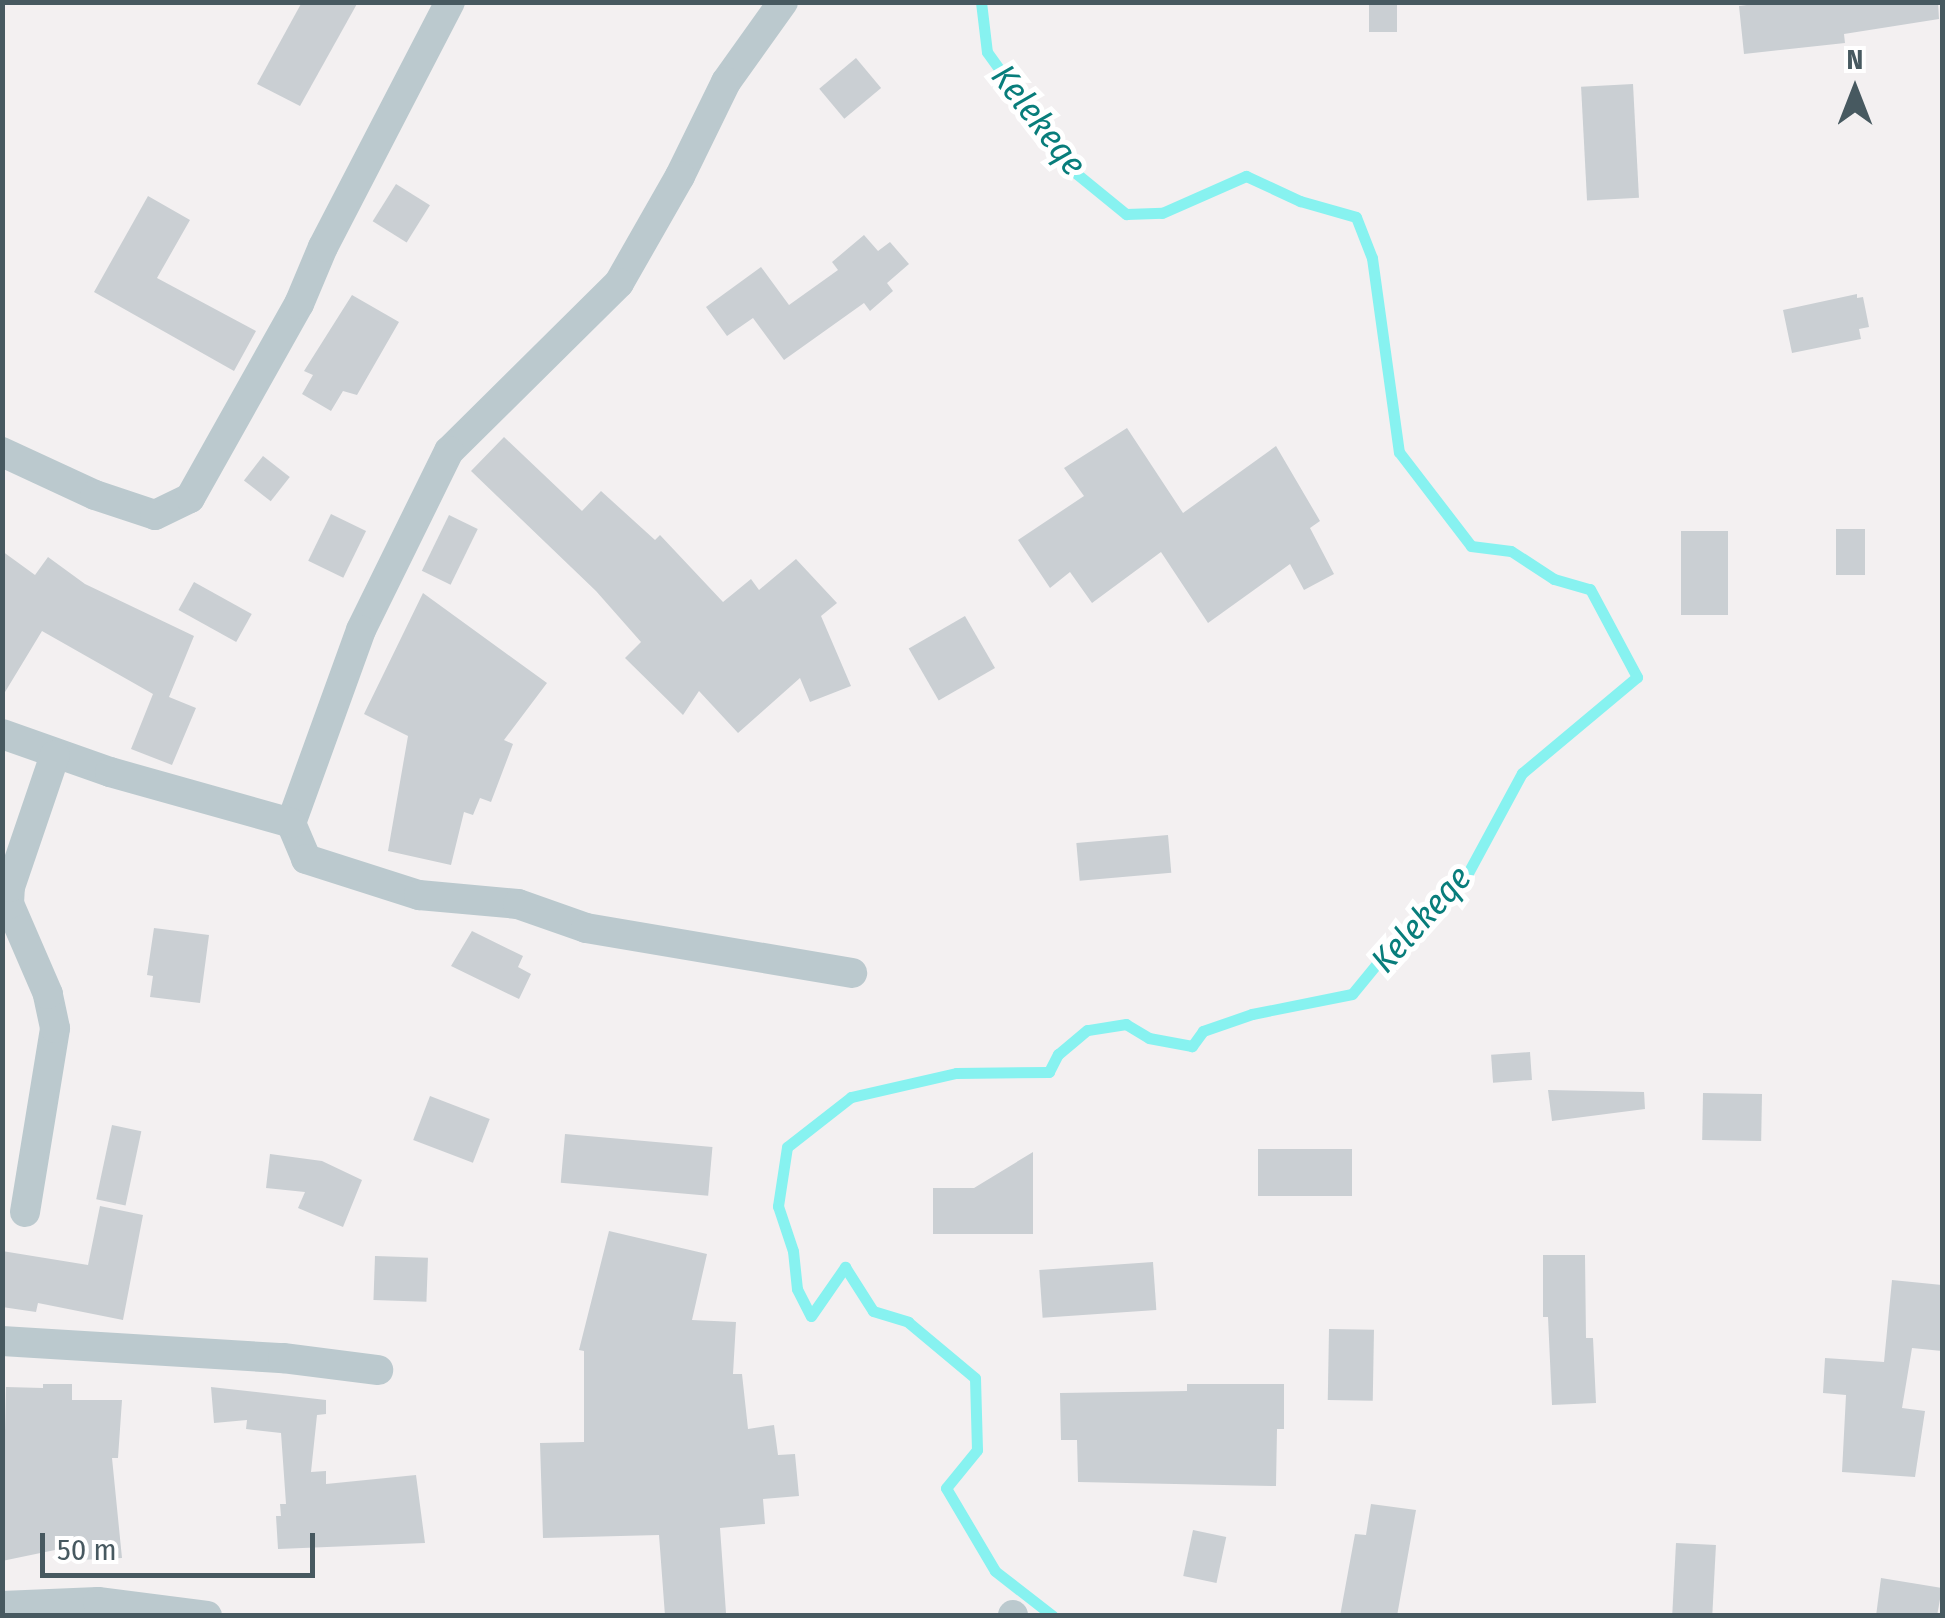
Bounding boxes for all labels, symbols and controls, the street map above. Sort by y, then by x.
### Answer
north arrow [1805,40,1905,140]
text: N [1847,43,1863,76]
water label: Kelekeqe [983,56,1095,184]
water label: Kelekeqe [1362,857,1480,981]
scale bar [45,1513,320,1575]
text: 50 m [57,1532,117,1568]

